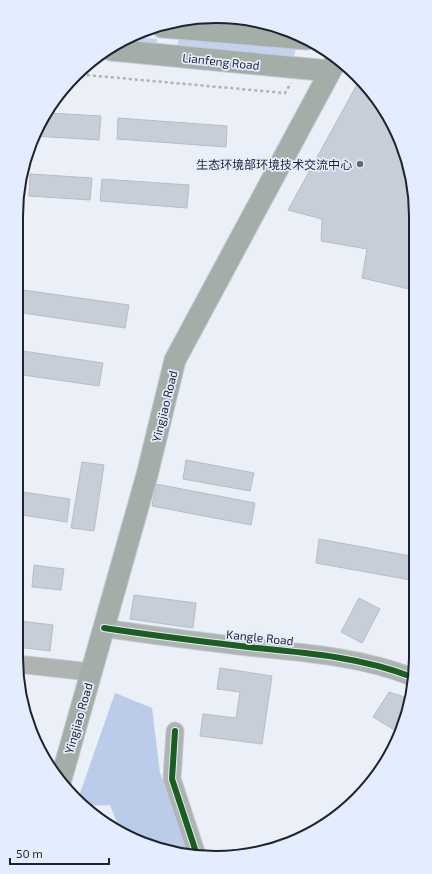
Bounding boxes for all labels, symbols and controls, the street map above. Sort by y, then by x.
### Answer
street label: Lianfeng Road [182,50,260,72]
place label: 生态环境部环境技术交流中心 [196,157,352,171]
marker: 生态环境部环境技术交流中心 [355,159,365,169]
street label: Yingjiao Road [148,369,181,443]
street label: Kangle Road [226,627,294,647]
street label: Yingjiao Road [61,681,96,755]
scale bar [10,840,109,866]
text: 50 m [16,846,43,860]

